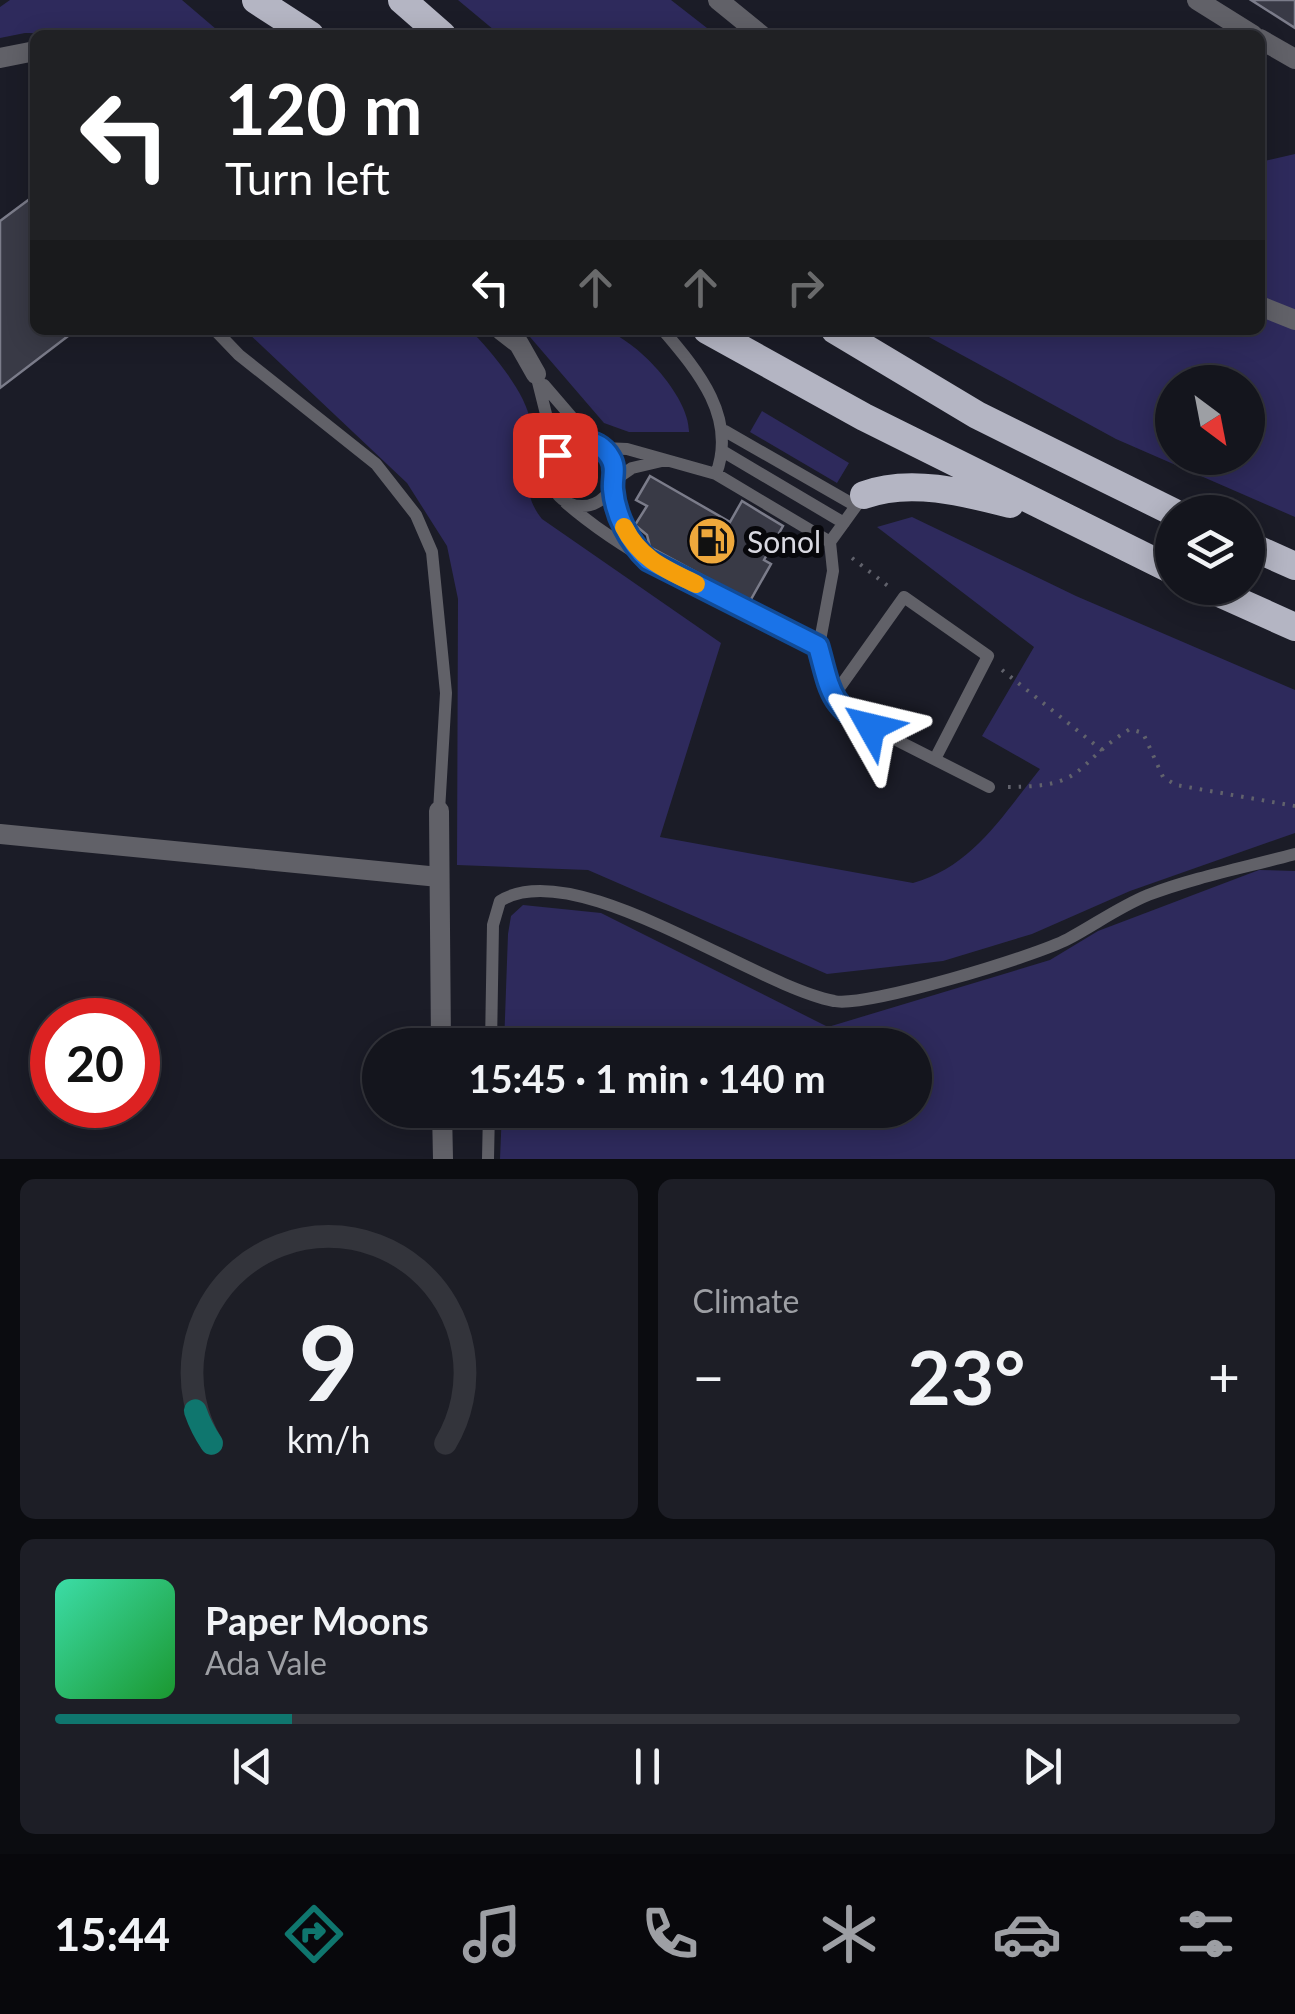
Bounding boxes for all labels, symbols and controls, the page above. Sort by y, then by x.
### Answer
text: 120 m [225,66,422,150]
icon: left [60,70,190,200]
text: Turn left [225,151,390,205]
icon: left [463,260,518,315]
icon: ahead [568,260,623,315]
icon: ahead [673,260,728,315]
icon: right [778,260,833,315]
north arrow [1155,365,1265,475]
map controls [1155,365,1265,605]
pin [513,413,598,498]
icon: arrive [528,428,583,483]
button: layers [1155,495,1265,605]
fuel station icon: Sonol [686,515,738,567]
place label: Sonol [747,523,821,559]
position arrow [819,675,923,779]
speed limit sign: 20 [30,998,160,1128]
text: 15:45 · 1 min · 140 m [468,1055,826,1101]
text: Climate [693,1281,799,1320]
text: 9 [299,1298,359,1423]
text: 23° [907,1331,1025,1421]
text: − [693,1343,724,1409]
text: + [1208,1343,1240,1409]
text: km/h [287,1418,371,1461]
text: Paper Moons [205,1597,429,1643]
text: Ada Vale [205,1643,327,1682]
icon: previous [225,1739,280,1794]
icon: pause [620,1739,675,1794]
icon: next [1015,1739,1070,1794]
icon: directions [279,1899,349,1969]
icon: music [457,1899,527,1969]
icon: phone [635,1899,705,1969]
icon: climate [814,1899,884,1969]
icon: car [992,1899,1062,1969]
icon: filters [1171,1899,1241,1969]
text: 15:44 [54,1907,170,1961]

